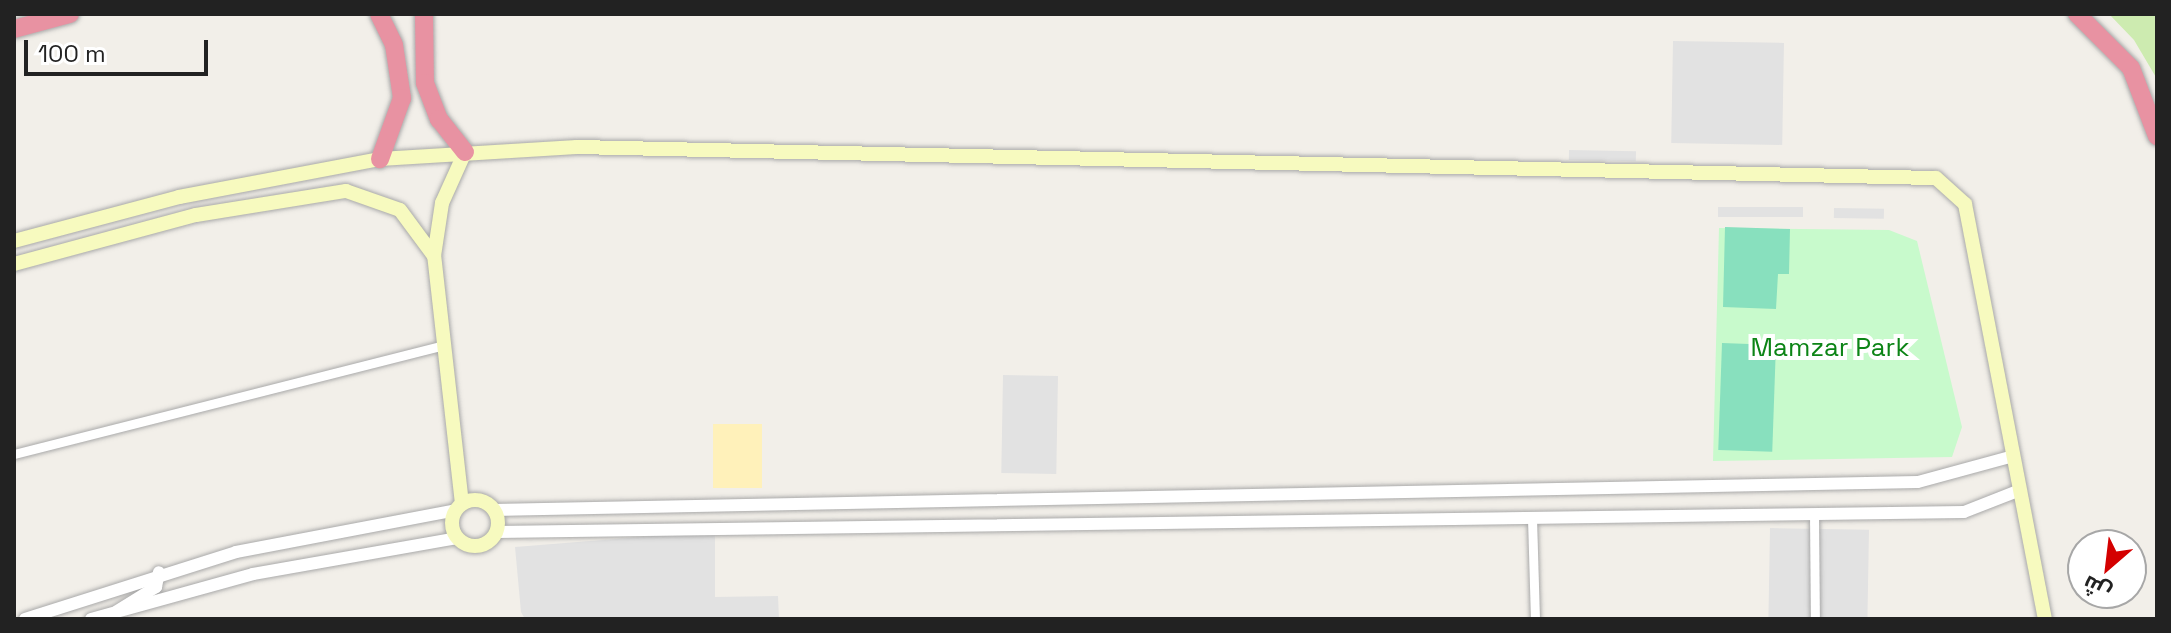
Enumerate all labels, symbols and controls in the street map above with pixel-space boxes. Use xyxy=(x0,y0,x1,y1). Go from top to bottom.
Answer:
scale bar xyxy=(28,24,212,74)
text: 100 m xyxy=(38,38,106,69)
park label: Mamzar Park xyxy=(1751,332,1909,364)
north arrow xyxy=(2067,529,2147,609)
text: ش xyxy=(2078,569,2116,607)

